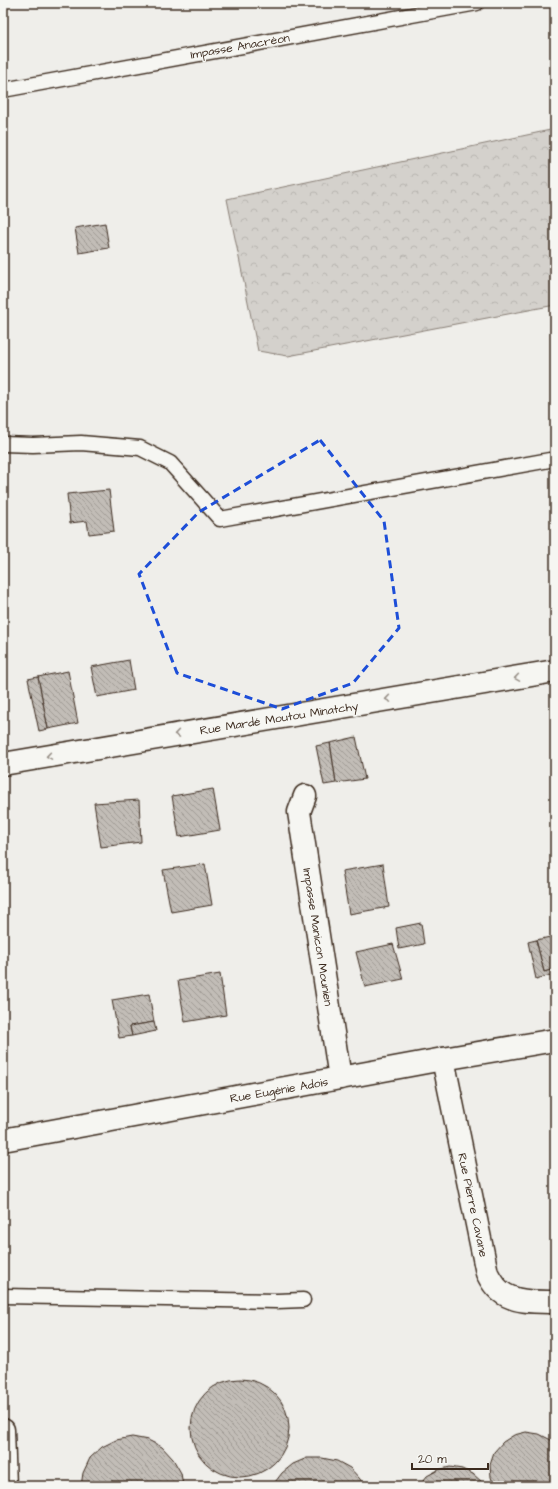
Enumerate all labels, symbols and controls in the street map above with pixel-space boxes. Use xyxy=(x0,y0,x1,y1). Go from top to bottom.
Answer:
street label: Impasse Anacréon xyxy=(189,29,291,64)
one-way arrow xyxy=(513,673,520,682)
one-way arrow xyxy=(385,694,391,703)
street label: Rue Mardé Moutou Minatchy xyxy=(199,698,360,740)
one-way arrow xyxy=(174,730,180,738)
one-way arrow xyxy=(46,751,52,760)
street label: Impasse Manicon Mounien xyxy=(298,867,337,1007)
street label: Rue Eugénie Adois xyxy=(229,1073,330,1108)
street label: Rue Pierre Cavane xyxy=(453,1152,492,1259)
scale bar xyxy=(412,1445,488,1471)
text: 20 m xyxy=(418,1451,447,1468)

